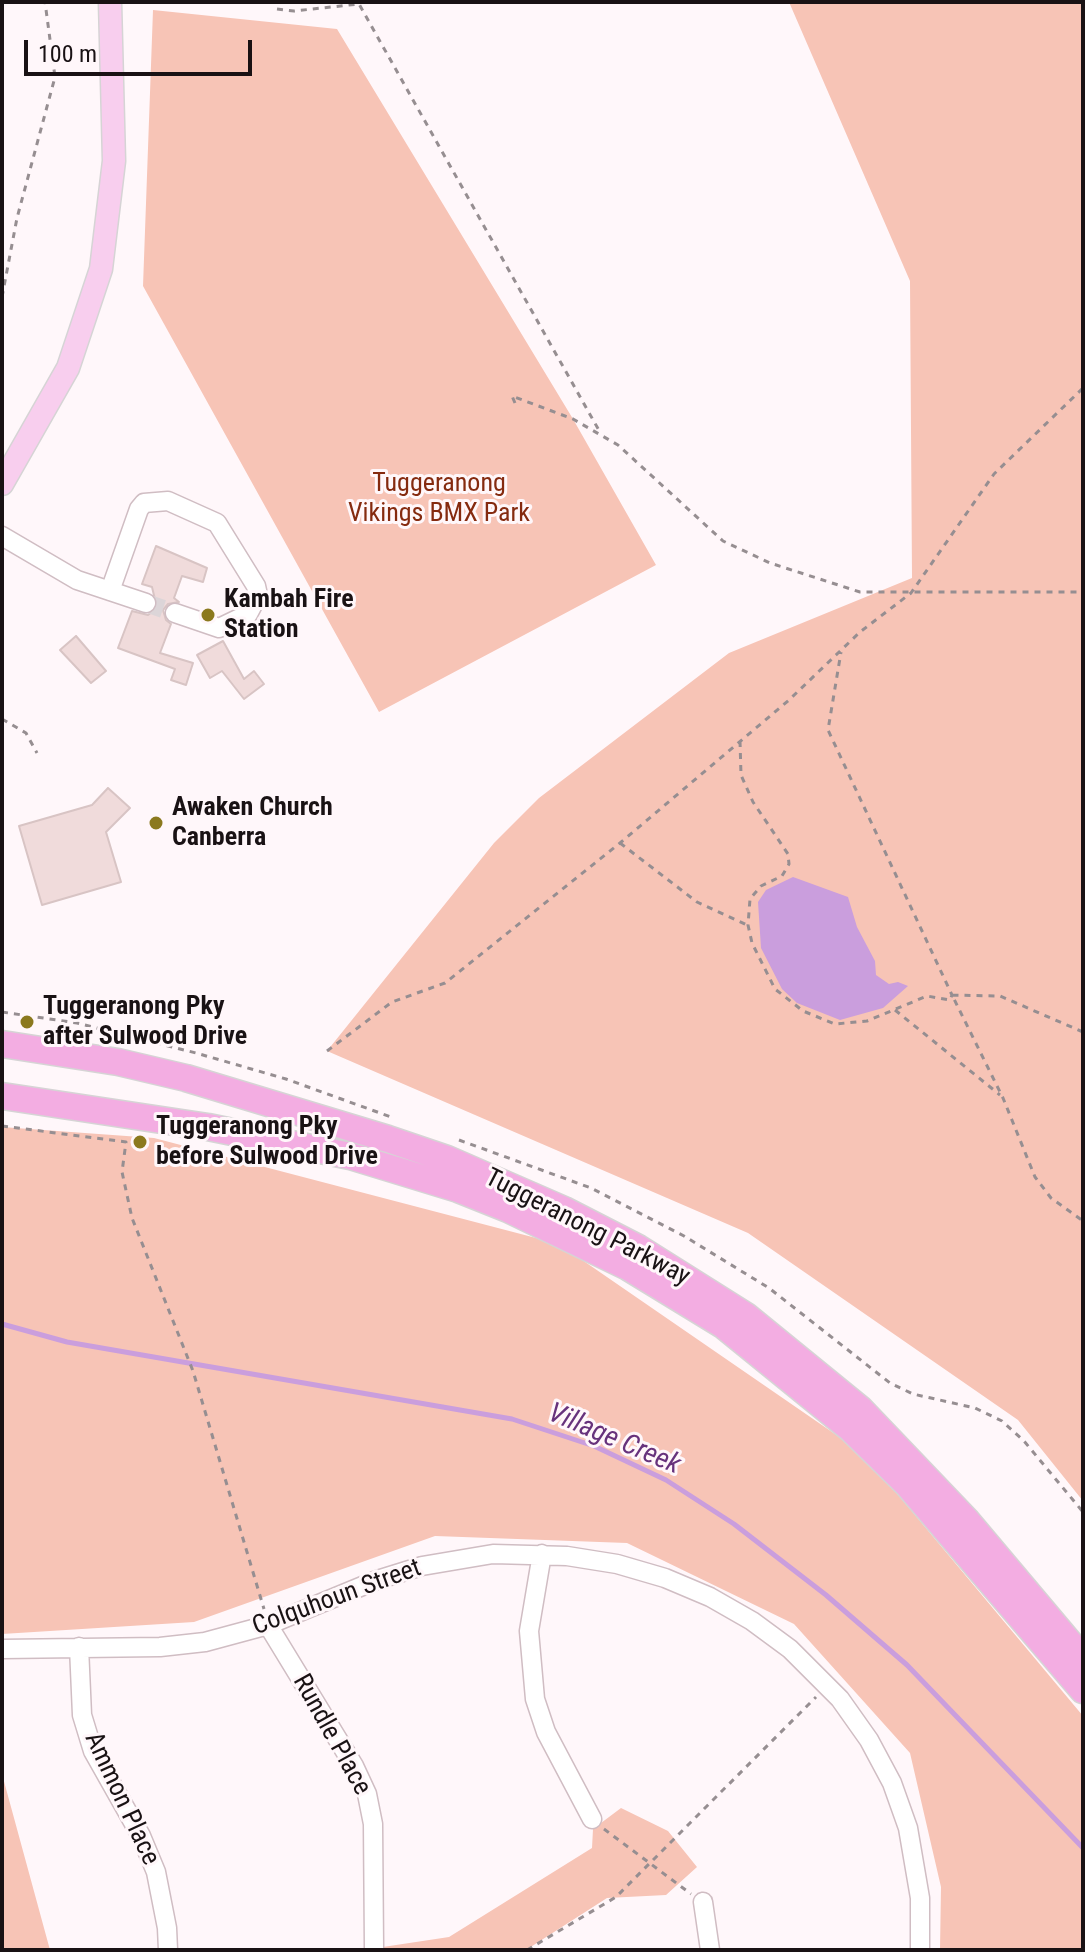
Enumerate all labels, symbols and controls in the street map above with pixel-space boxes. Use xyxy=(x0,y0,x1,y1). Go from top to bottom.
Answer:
scale bar xyxy=(28,24,256,74)
text: 100 m xyxy=(38,40,97,68)
park label: Tuggeranong Vikings BMX Park xyxy=(348,468,530,530)
place label: Kambah Fire Station xyxy=(224,584,354,646)
marker: Kambah Fire Station xyxy=(199,606,217,624)
place label: Awaken Church Canberra xyxy=(172,792,333,854)
marker: Awaken Church Canberra xyxy=(147,814,165,832)
place label: Tuggeranong Pky after Sulwood Drive xyxy=(43,991,247,1052)
marker: Tuggeranong Pky after Sulwood Drive xyxy=(18,1013,36,1031)
place label: Tuggeranong Pky before Sulwood Drive xyxy=(156,1111,378,1172)
marker: Tuggeranong Pky before Sulwood Drive xyxy=(131,1133,149,1151)
street label: Tuggeranong Parkway xyxy=(479,1163,695,1293)
water label: Village Creek xyxy=(543,1397,685,1483)
street label: Colquhoun Street xyxy=(249,1553,425,1643)
street label: Rundle Place xyxy=(285,1669,377,1801)
street label: Ammon Place xyxy=(77,1728,165,1870)

